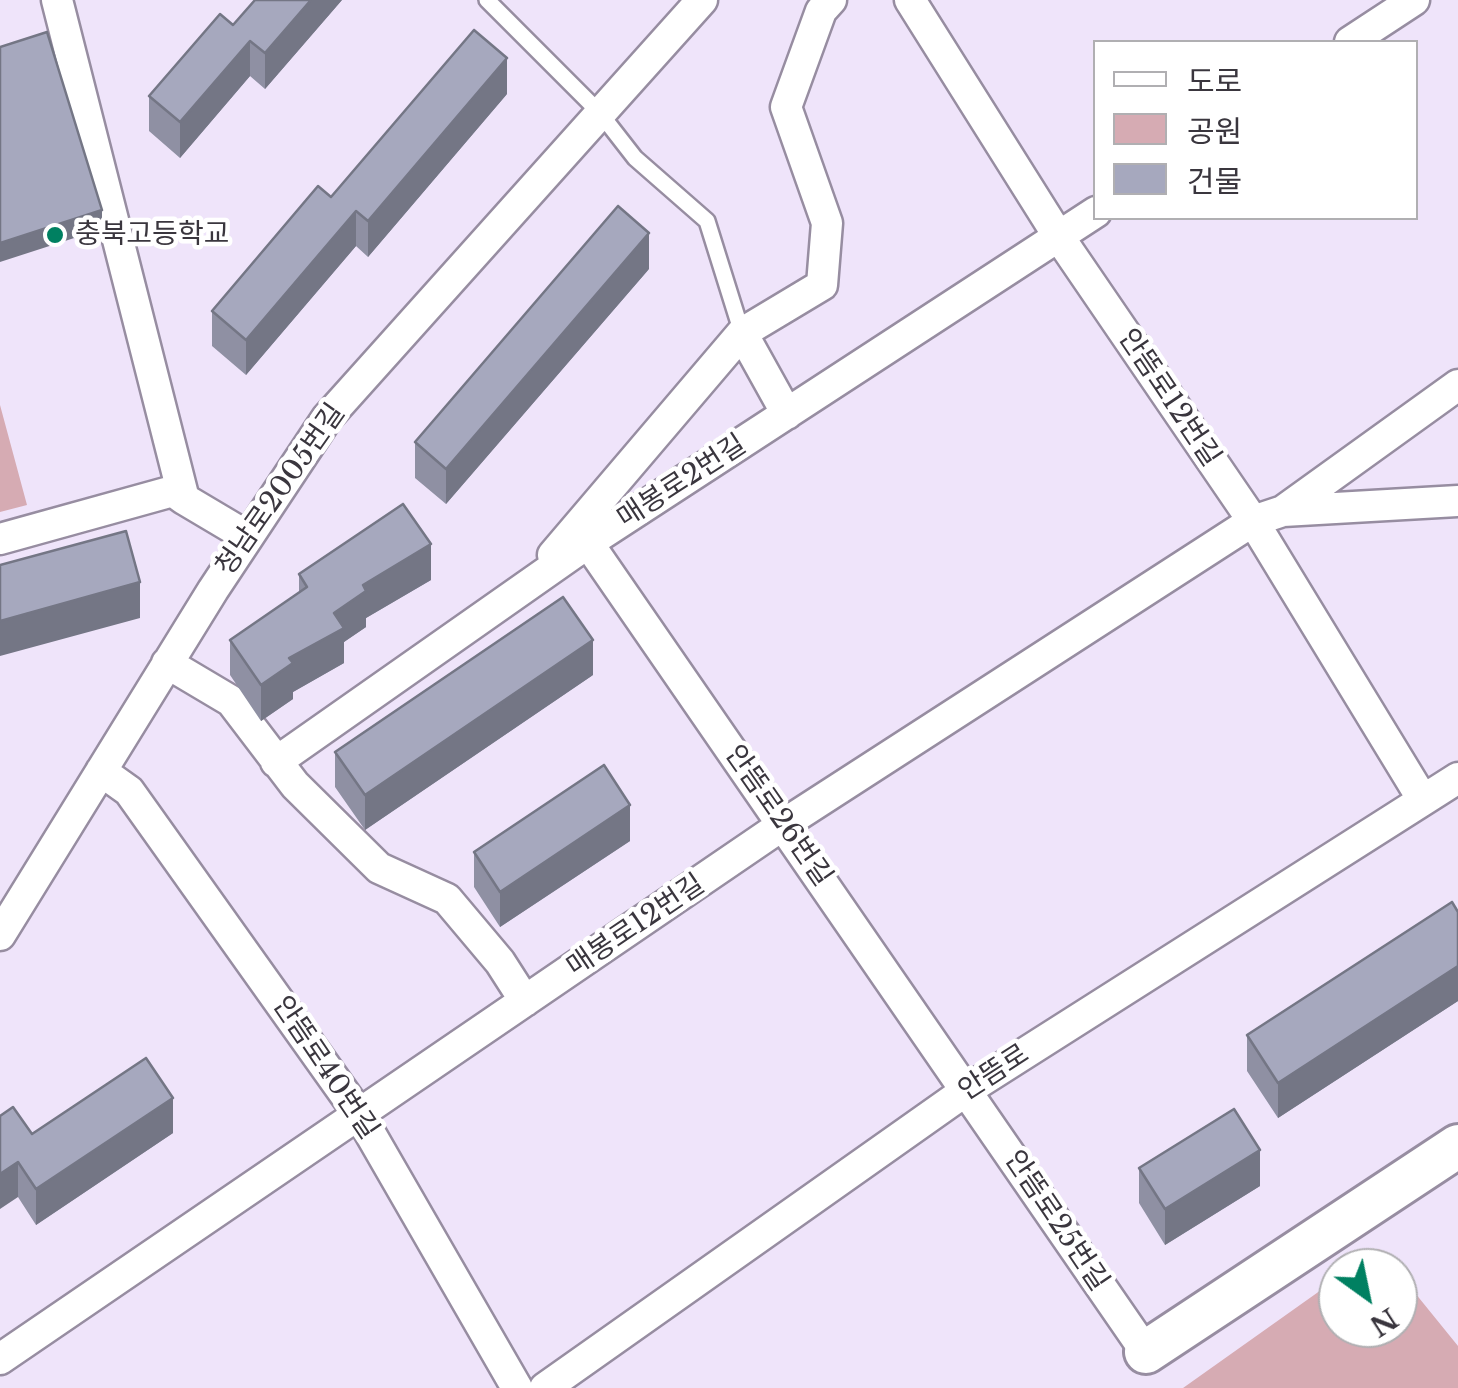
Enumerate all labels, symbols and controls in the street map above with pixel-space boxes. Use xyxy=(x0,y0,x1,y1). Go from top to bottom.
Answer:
legend xyxy=(1093,40,1418,220)
text: 도로 xyxy=(1187,63,1242,100)
text: 공원 xyxy=(1187,113,1242,150)
text: 건물 xyxy=(1187,163,1242,200)
place label: 충북고등학교 xyxy=(75,218,230,252)
marker: 충북고등학교 xyxy=(44,224,66,246)
street label: 안뜸로12번길 xyxy=(1111,323,1227,473)
street label: 청남로2005번길 xyxy=(209,398,353,582)
street label: 매봉로2번길 xyxy=(612,428,752,536)
street label: 안뜸로26번길 xyxy=(717,739,839,893)
street label: 매봉로12번길 xyxy=(561,868,711,984)
street label: 안뜸로40번길 xyxy=(265,990,385,1146)
street label: 안뜸로 xyxy=(952,1038,1036,1108)
street label: 안뜸로25번길 xyxy=(997,1144,1115,1298)
north arrow xyxy=(1318,1248,1418,1348)
text: N xyxy=(1363,1300,1404,1344)

